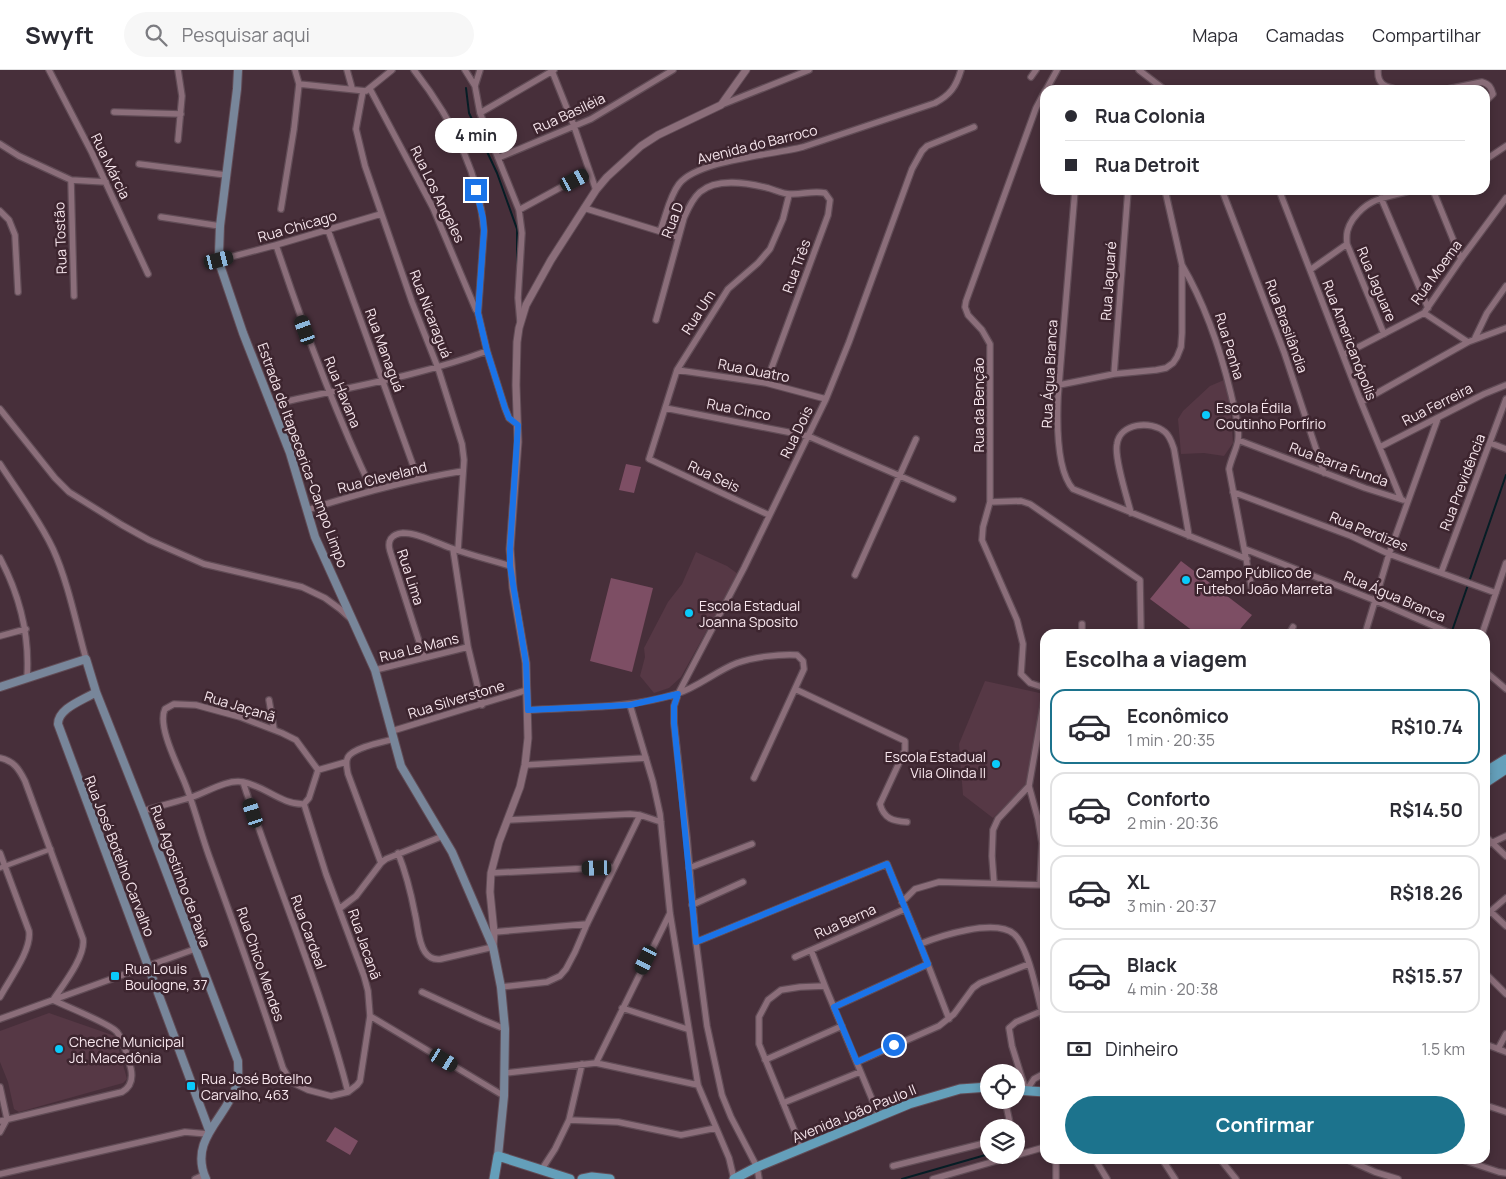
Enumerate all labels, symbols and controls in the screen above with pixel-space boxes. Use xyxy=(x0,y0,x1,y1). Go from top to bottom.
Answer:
search box xyxy=(124,12,474,57)
text: Swyft xyxy=(25,18,94,51)
icon: search xyxy=(142,21,170,49)
text: Pesquisar aqui xyxy=(182,22,310,48)
text: Mapa xyxy=(1192,23,1238,47)
text: Camadas xyxy=(1266,23,1344,47)
text: Compartilhar xyxy=(1372,23,1481,47)
street label: Rua Basiléia xyxy=(530,88,608,138)
text: Rua Colonia xyxy=(1095,103,1205,129)
callout: 4 min xyxy=(435,118,517,152)
street label: Avenida do Barroco xyxy=(695,120,819,168)
text: 4 min xyxy=(455,124,497,146)
street label: Rua Márcia xyxy=(87,130,135,202)
street label: Rua Los Angeles xyxy=(406,142,470,246)
text: Rua Detroit xyxy=(1095,152,1200,178)
car xyxy=(558,166,591,194)
route end xyxy=(465,179,487,201)
street label: Rua D xyxy=(656,199,688,241)
street label: Rua Tostão xyxy=(49,202,71,274)
street label: Rua Chicago xyxy=(255,206,339,246)
street label: Rua Três xyxy=(778,236,814,296)
street label: Rua Moema xyxy=(1406,236,1466,308)
street label: Rua Jaguaré xyxy=(1096,241,1120,321)
street label: Rua Jaguare xyxy=(1353,244,1401,324)
car xyxy=(202,249,235,271)
street label: Rua Nicaraguá xyxy=(405,267,457,361)
street label: Rua Brasilândia xyxy=(1261,277,1313,375)
street label: Rua Americanópolis xyxy=(1318,277,1382,403)
street label: Rua Um xyxy=(677,286,719,338)
street label: Rua Managuá xyxy=(361,306,409,394)
street label: Rua Penha xyxy=(1211,310,1249,382)
car xyxy=(293,313,316,347)
street label: Rua Água Branca xyxy=(1037,319,1061,429)
street label: Estrada de Itapecerica-Campo Limpo xyxy=(253,340,353,570)
street label: Rua Havana xyxy=(320,353,366,431)
street label: Rua Quatro xyxy=(716,354,792,386)
street label: Rua da Benção xyxy=(969,357,988,453)
street label: Rua Ferreira xyxy=(1399,378,1475,430)
street label: Rua Cinco xyxy=(705,393,773,425)
place label: Escola Édila Coutinho Porfírio xyxy=(1216,398,1326,433)
street label: Rua Dois xyxy=(775,403,817,461)
marker: Escola Édila Coutinho Porfírio xyxy=(1200,409,1212,421)
street label: Rua Previdência xyxy=(1435,431,1489,533)
street label: Rua Barra Funda xyxy=(1287,437,1391,491)
street label: Rua Seis xyxy=(685,456,743,496)
street label: Rua Cleveland xyxy=(335,457,429,497)
street label: Rua Perdizes xyxy=(1327,507,1411,555)
street label: Rua Lima xyxy=(393,547,429,607)
place label: Campo Público de Futebol João Marreta xyxy=(1196,563,1332,598)
street label: Rua Água Branca xyxy=(1341,566,1449,626)
marker: Campo Público de Futebol João Marreta xyxy=(1180,574,1192,586)
place label: Escola Estadual Joanna Sposito xyxy=(699,596,800,631)
marker: Escola Estadual Joanna Sposito xyxy=(683,607,695,619)
street label: Rua Le Mans xyxy=(377,628,461,666)
text: Escolha a viagem xyxy=(1065,644,1247,674)
street label: Rua Silverstone xyxy=(405,675,507,723)
street label: Rua Jaçanã xyxy=(202,686,278,726)
text: Econômico xyxy=(1127,703,1229,729)
icon: car xyxy=(1067,704,1112,749)
text: R$10.74 xyxy=(1391,714,1463,740)
text: 1 min · 20:35 xyxy=(1127,729,1215,751)
place label: Escola Estadual Vila Olinda II xyxy=(885,747,986,782)
marker: Escola Estadual Vila Olinda II xyxy=(990,758,1002,770)
street label: Rua José Botelho Carvalho xyxy=(80,773,160,939)
text: Conforto xyxy=(1127,786,1210,812)
icon: car xyxy=(1067,787,1112,832)
car xyxy=(241,796,264,830)
text: R$14.50 xyxy=(1390,797,1463,823)
street label: Rua Agostinho de Paiva xyxy=(146,802,216,950)
text: 2 min · 20:36 xyxy=(1127,812,1219,834)
car xyxy=(581,860,612,876)
text: XL xyxy=(1127,869,1150,895)
icon: car xyxy=(1067,870,1112,915)
text: R$18.26 xyxy=(1390,880,1463,906)
street label: Rua Cardeal xyxy=(287,892,331,972)
text: 3 min · 20:37 xyxy=(1127,895,1216,917)
street label: Rua Berna xyxy=(811,899,879,943)
street label: Rua Chico Mendes xyxy=(233,904,289,1024)
street label: Rua Jacanã xyxy=(344,906,386,982)
car xyxy=(632,943,659,977)
text: Black xyxy=(1127,952,1176,978)
icon: car xyxy=(1067,953,1112,998)
place label: Rua Louis Boulogne, 37 xyxy=(125,959,207,994)
text: R$15.57 xyxy=(1392,963,1463,989)
marker: Rua Louis Boulogne, 37 xyxy=(109,970,121,982)
text: 4 min · 20:38 xyxy=(1127,978,1218,1000)
place label: Cheche Municipal Jd. Macedônia xyxy=(69,1032,184,1067)
route start xyxy=(883,1034,905,1056)
icon: cash xyxy=(1065,1035,1093,1063)
text: Dinheiro xyxy=(1105,1036,1178,1062)
text: 1.5 km xyxy=(1421,1038,1465,1060)
marker: Cheche Municipal Jd. Macedônia xyxy=(53,1043,65,1055)
car xyxy=(427,1046,460,1074)
map controls xyxy=(980,1064,1025,1164)
button: locate xyxy=(980,1064,1025,1109)
place label: Rua José Botelho Carvalho, 463 xyxy=(201,1069,312,1104)
street label: Avenida João Paulo II xyxy=(789,1079,919,1147)
marker: Rua José Botelho Carvalho, 463 xyxy=(185,1080,197,1092)
button: Confirmar xyxy=(1065,1096,1465,1154)
button: layers xyxy=(980,1119,1025,1164)

